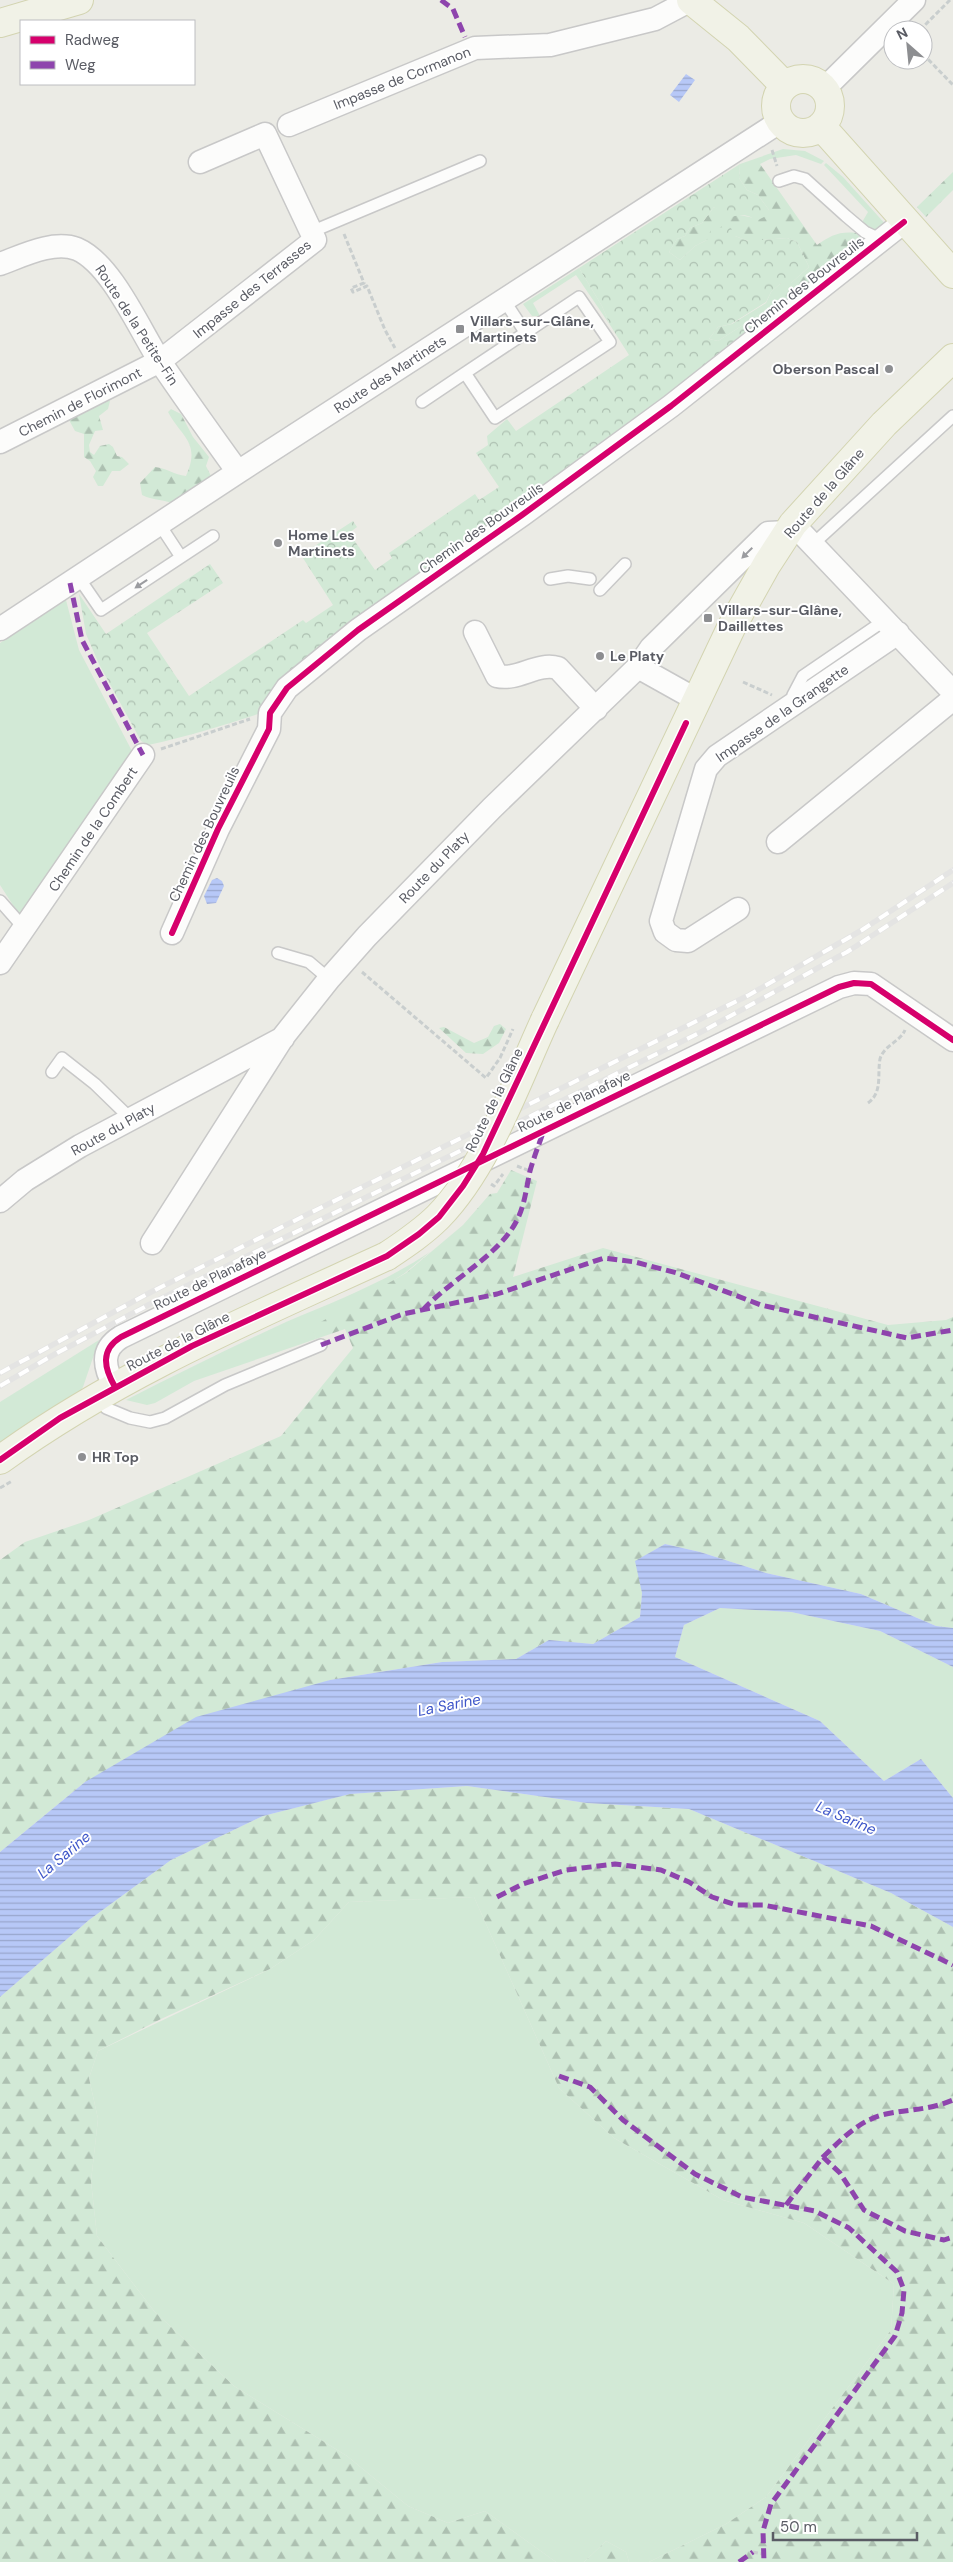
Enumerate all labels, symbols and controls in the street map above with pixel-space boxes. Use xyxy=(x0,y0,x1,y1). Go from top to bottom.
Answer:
legend xyxy=(20,20,195,85)
north arrow xyxy=(883,20,933,70)
text: N xyxy=(893,23,911,44)
text: Radweg xyxy=(65,30,119,50)
street label: Impasse de Cormanon xyxy=(331,42,473,114)
text: Weg xyxy=(65,55,96,75)
street label: Chemin des Bouvreuils xyxy=(740,232,868,338)
street label: Impasse des Terrasses xyxy=(189,236,315,342)
street label: Route de la Petite-Fin xyxy=(91,261,183,389)
place label: Villars-sur-Glâne, Martinets xyxy=(470,312,594,346)
marker: Villars-sur-Glâne, Martinets xyxy=(454,323,466,335)
street label: Route des Martinets xyxy=(330,331,450,417)
place label: Oberson Pascal xyxy=(773,360,879,378)
street label: Chemin de Florimont xyxy=(15,363,145,441)
marker: Oberson Pascal xyxy=(883,363,895,375)
street label: Route de la Glâne xyxy=(780,444,868,542)
street label: Chemin des Bouvreuils xyxy=(415,478,547,578)
place label: Home Les Martinets xyxy=(288,526,355,560)
marker: Home Les Martinets xyxy=(272,537,284,549)
one-way arrow xyxy=(741,547,753,559)
one-way arrow xyxy=(134,579,147,589)
place label: Villars-sur-Glâne, Daillettes xyxy=(718,601,842,635)
marker: Villars-sur-Glâne, Daillettes xyxy=(702,612,714,624)
place label: Le Platy xyxy=(610,647,665,665)
marker: Le Platy xyxy=(594,650,606,662)
street label: Impasse de la Grangette xyxy=(712,660,852,766)
street label: Chemin de la Combert xyxy=(45,763,141,895)
street label: Chemin des Bouvreuils xyxy=(165,763,243,905)
street label: Route du Platy xyxy=(395,827,473,907)
street label: Route de la Glâne xyxy=(461,1045,527,1155)
street label: Route de Planafaye xyxy=(515,1066,633,1136)
street label: Route du Platy xyxy=(68,1098,158,1160)
street label: Route de Planafaye xyxy=(151,1244,269,1314)
street label: Route de la Glâne xyxy=(123,1307,233,1375)
place label: HR Top xyxy=(92,1448,139,1466)
marker: HR Top xyxy=(76,1451,88,1463)
water label: La Sarine xyxy=(416,1689,483,1721)
water label: La Sarine xyxy=(813,1796,880,1840)
water label: La Sarine xyxy=(33,1827,95,1883)
scale bar xyxy=(773,2510,917,2542)
text: 50 m xyxy=(780,2517,817,2537)

